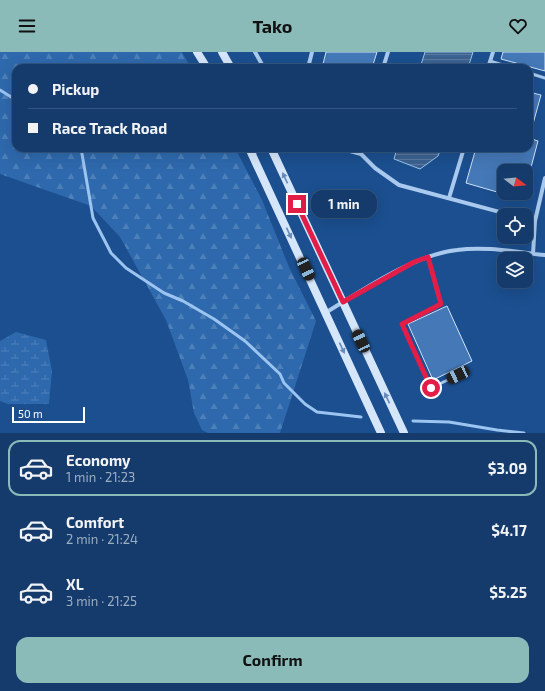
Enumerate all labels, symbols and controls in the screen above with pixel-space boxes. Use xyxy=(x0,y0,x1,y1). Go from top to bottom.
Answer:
icon: menu xyxy=(16,15,38,37)
text: Tako xyxy=(253,15,292,37)
icon: heart xyxy=(507,15,529,37)
text: Pickup xyxy=(52,80,99,98)
text: Race Track Road xyxy=(52,119,167,137)
north arrow xyxy=(497,164,533,200)
map controls xyxy=(497,164,533,288)
one-way arrow xyxy=(282,172,288,184)
callout: 1 min xyxy=(311,190,377,218)
route end xyxy=(288,195,306,213)
text: 1 min xyxy=(328,196,360,212)
button: locate xyxy=(497,208,533,244)
one-way arrow xyxy=(286,227,292,239)
button: layers xyxy=(497,252,533,288)
car xyxy=(295,256,317,282)
car xyxy=(350,328,372,354)
one-way arrow xyxy=(339,342,345,354)
car xyxy=(445,364,471,386)
route start xyxy=(422,379,440,397)
one-way arrow xyxy=(384,392,390,403)
scale bar xyxy=(12,405,85,424)
text: 50 m xyxy=(18,407,43,420)
icon: car xyxy=(18,450,54,486)
text: Economy xyxy=(66,451,131,469)
text: $3.09 xyxy=(488,459,527,477)
text: 1 min · 21:23 xyxy=(66,469,135,485)
icon: car xyxy=(18,512,54,548)
text: Comfort xyxy=(66,513,124,531)
text: $4.17 xyxy=(491,521,527,539)
text: 2 min · 21:24 xyxy=(66,531,138,547)
icon: car xyxy=(18,574,54,610)
text: XL xyxy=(66,575,84,593)
text: $5.25 xyxy=(489,583,527,601)
text: 3 min · 21:25 xyxy=(66,593,137,609)
button: Confirm xyxy=(16,637,529,683)

